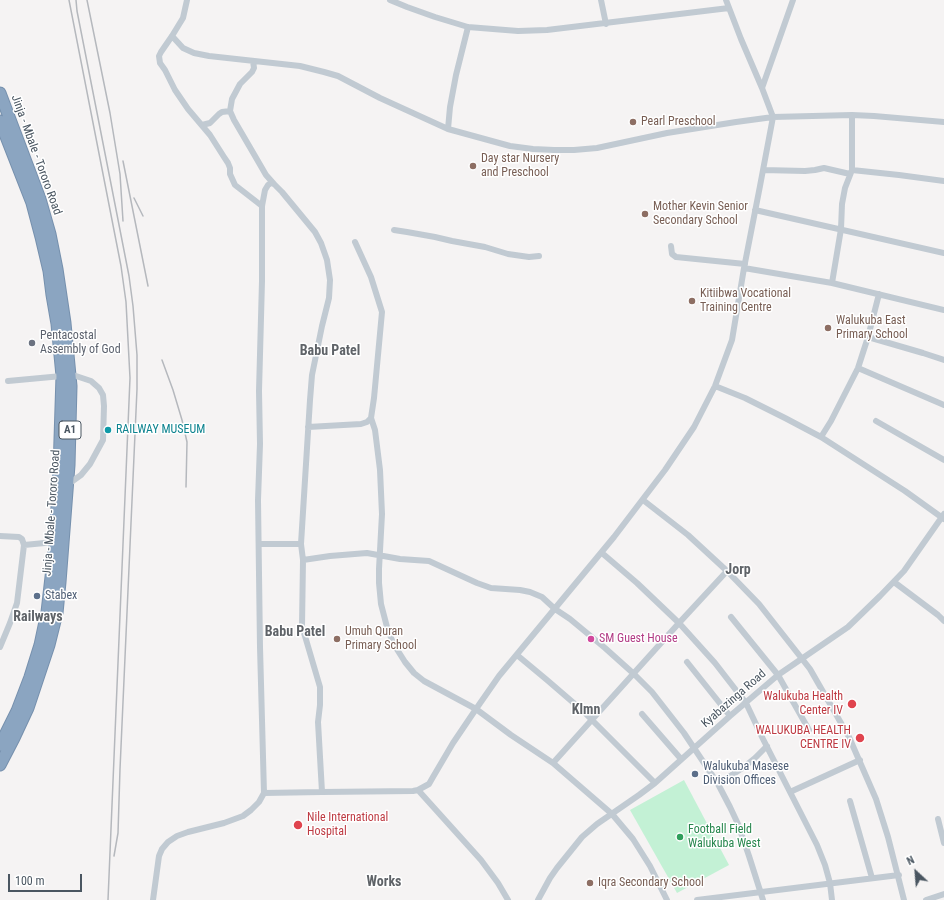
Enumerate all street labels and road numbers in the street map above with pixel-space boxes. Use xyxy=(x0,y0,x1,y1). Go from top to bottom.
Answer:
street label: Jinja - Mbale - Tororo Road xyxy=(8,93,64,217)
road number: A1 xyxy=(59,421,81,439)
street label: Jinja - Mbale - Tororo Road xyxy=(40,449,64,577)
street label: Kyabazinga Road xyxy=(699,667,769,731)

